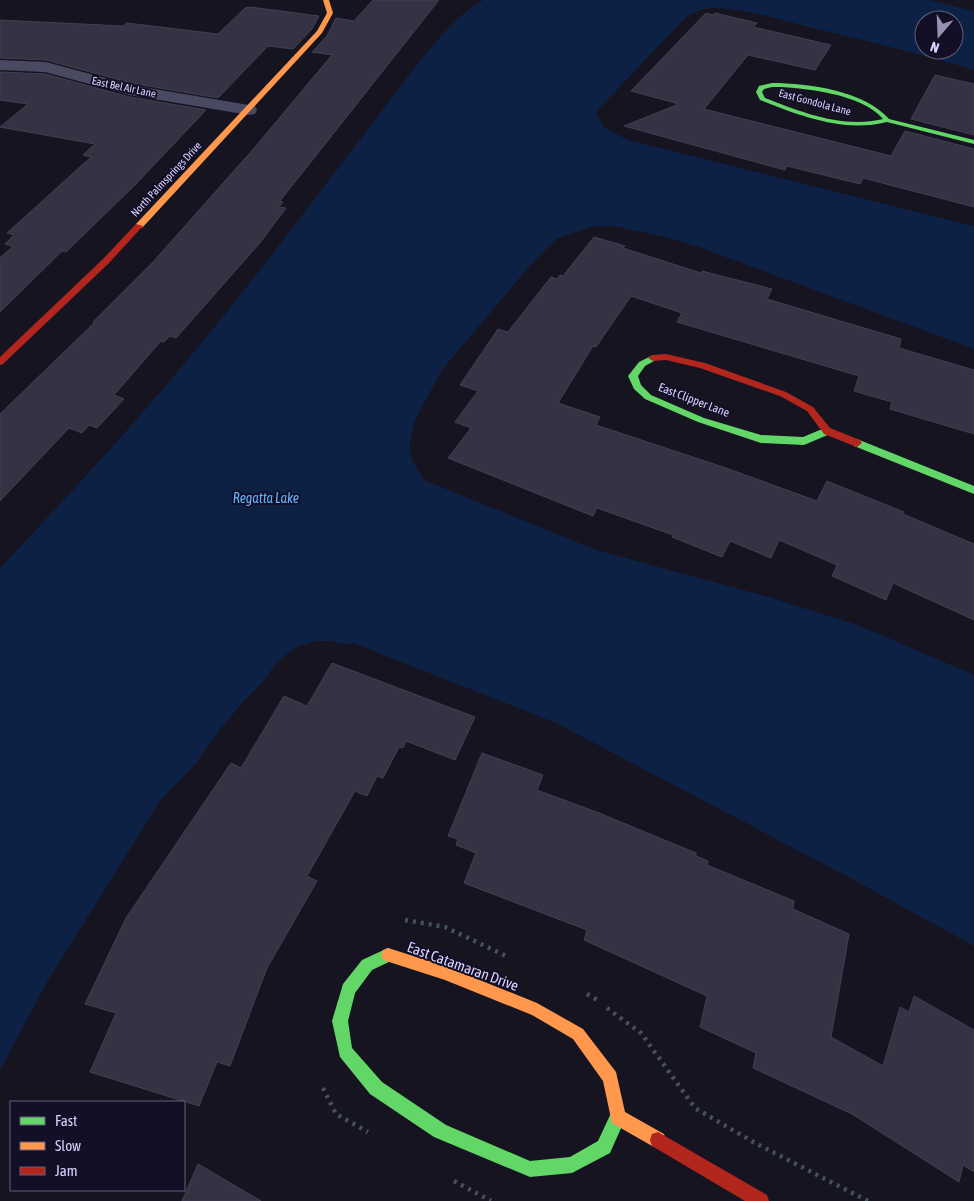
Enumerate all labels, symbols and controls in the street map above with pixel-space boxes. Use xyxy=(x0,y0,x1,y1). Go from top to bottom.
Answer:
north arrow xyxy=(914,10,964,60)
text: N xyxy=(928,38,941,56)
street label: East Bel Air Lane xyxy=(91,74,157,100)
street label: East Gondola Lane xyxy=(778,87,852,117)
street label: North Palmsprings Drive xyxy=(128,139,204,219)
street label: East Clipper Lane xyxy=(657,380,731,420)
water label: Regatta Lake xyxy=(233,490,299,506)
street label: East Catamaran Drive xyxy=(405,938,521,994)
legend xyxy=(10,1101,185,1191)
text: Fast xyxy=(55,1112,77,1129)
text: Slow xyxy=(55,1137,81,1154)
text: Jam xyxy=(55,1162,78,1179)

